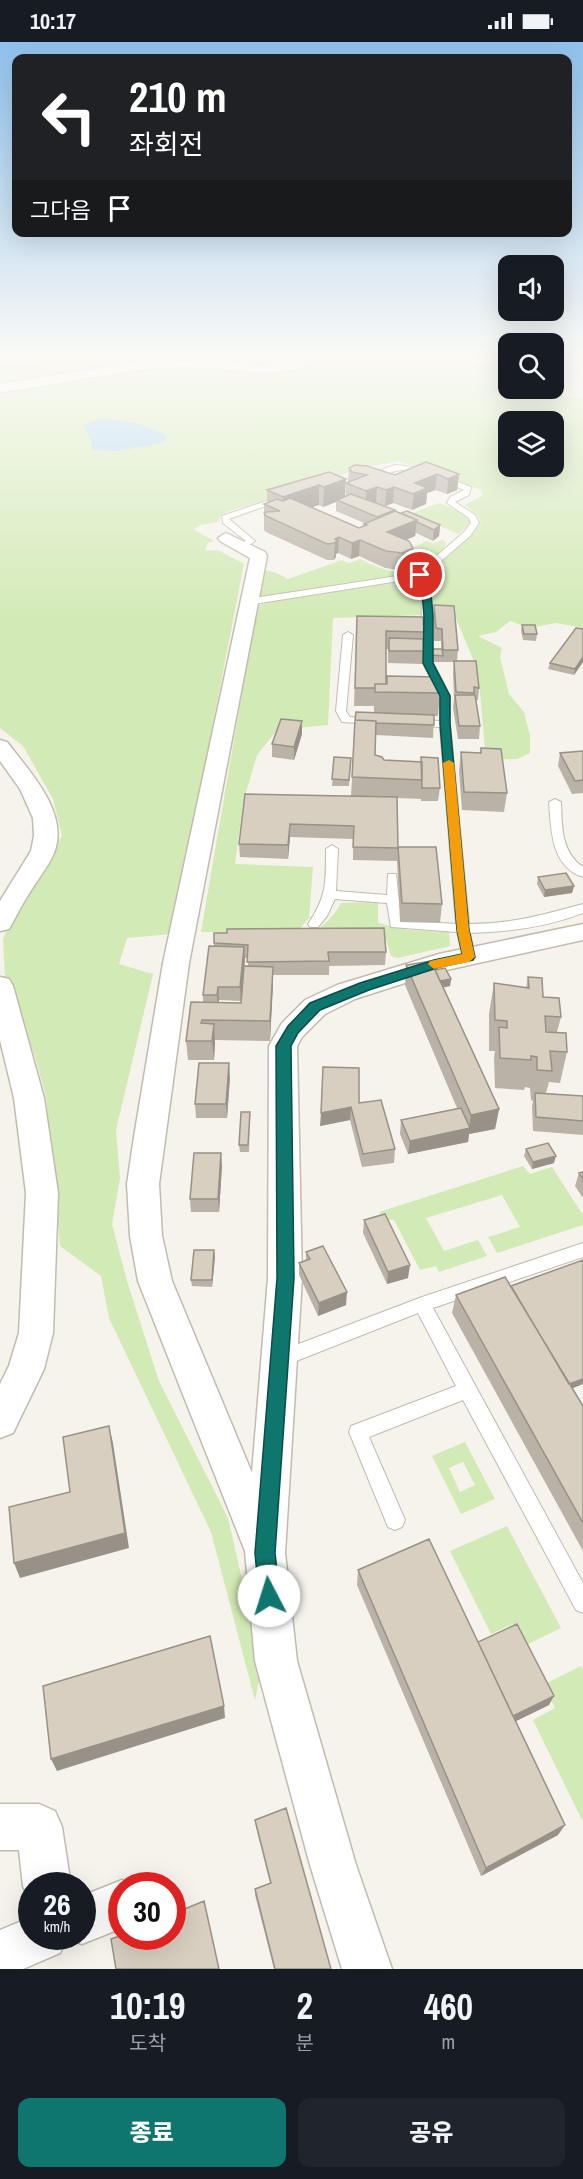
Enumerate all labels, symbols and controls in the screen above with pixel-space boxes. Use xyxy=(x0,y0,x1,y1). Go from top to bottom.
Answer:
text: 10:17 xyxy=(30,6,76,36)
text: 210 m xyxy=(129,69,227,125)
icon: left xyxy=(30,78,108,156)
text: 좌회전 xyxy=(129,126,204,162)
icon: arrive xyxy=(103,192,136,225)
text: 그다음 xyxy=(30,195,91,225)
map controls xyxy=(498,255,564,477)
button: sound xyxy=(498,255,564,321)
button: search xyxy=(498,333,564,399)
button: layers xyxy=(498,411,564,477)
pin xyxy=(394,549,445,600)
icon: arrive xyxy=(403,558,436,591)
position arrow xyxy=(237,1564,301,1628)
speed limit sign: 30 xyxy=(108,1872,186,1950)
text: 26 xyxy=(43,1884,71,1924)
text: km/h xyxy=(44,1916,70,1937)
text: 10:19 xyxy=(110,1982,185,2030)
text: 2 xyxy=(296,1982,313,2030)
text: 460 xyxy=(424,1983,473,2031)
text: m xyxy=(442,2028,455,2055)
text: 도착 xyxy=(129,2029,166,2056)
text: 분 xyxy=(295,2029,314,2056)
button: 종료 xyxy=(18,2098,286,2167)
button: 공유 xyxy=(298,2098,565,2167)

